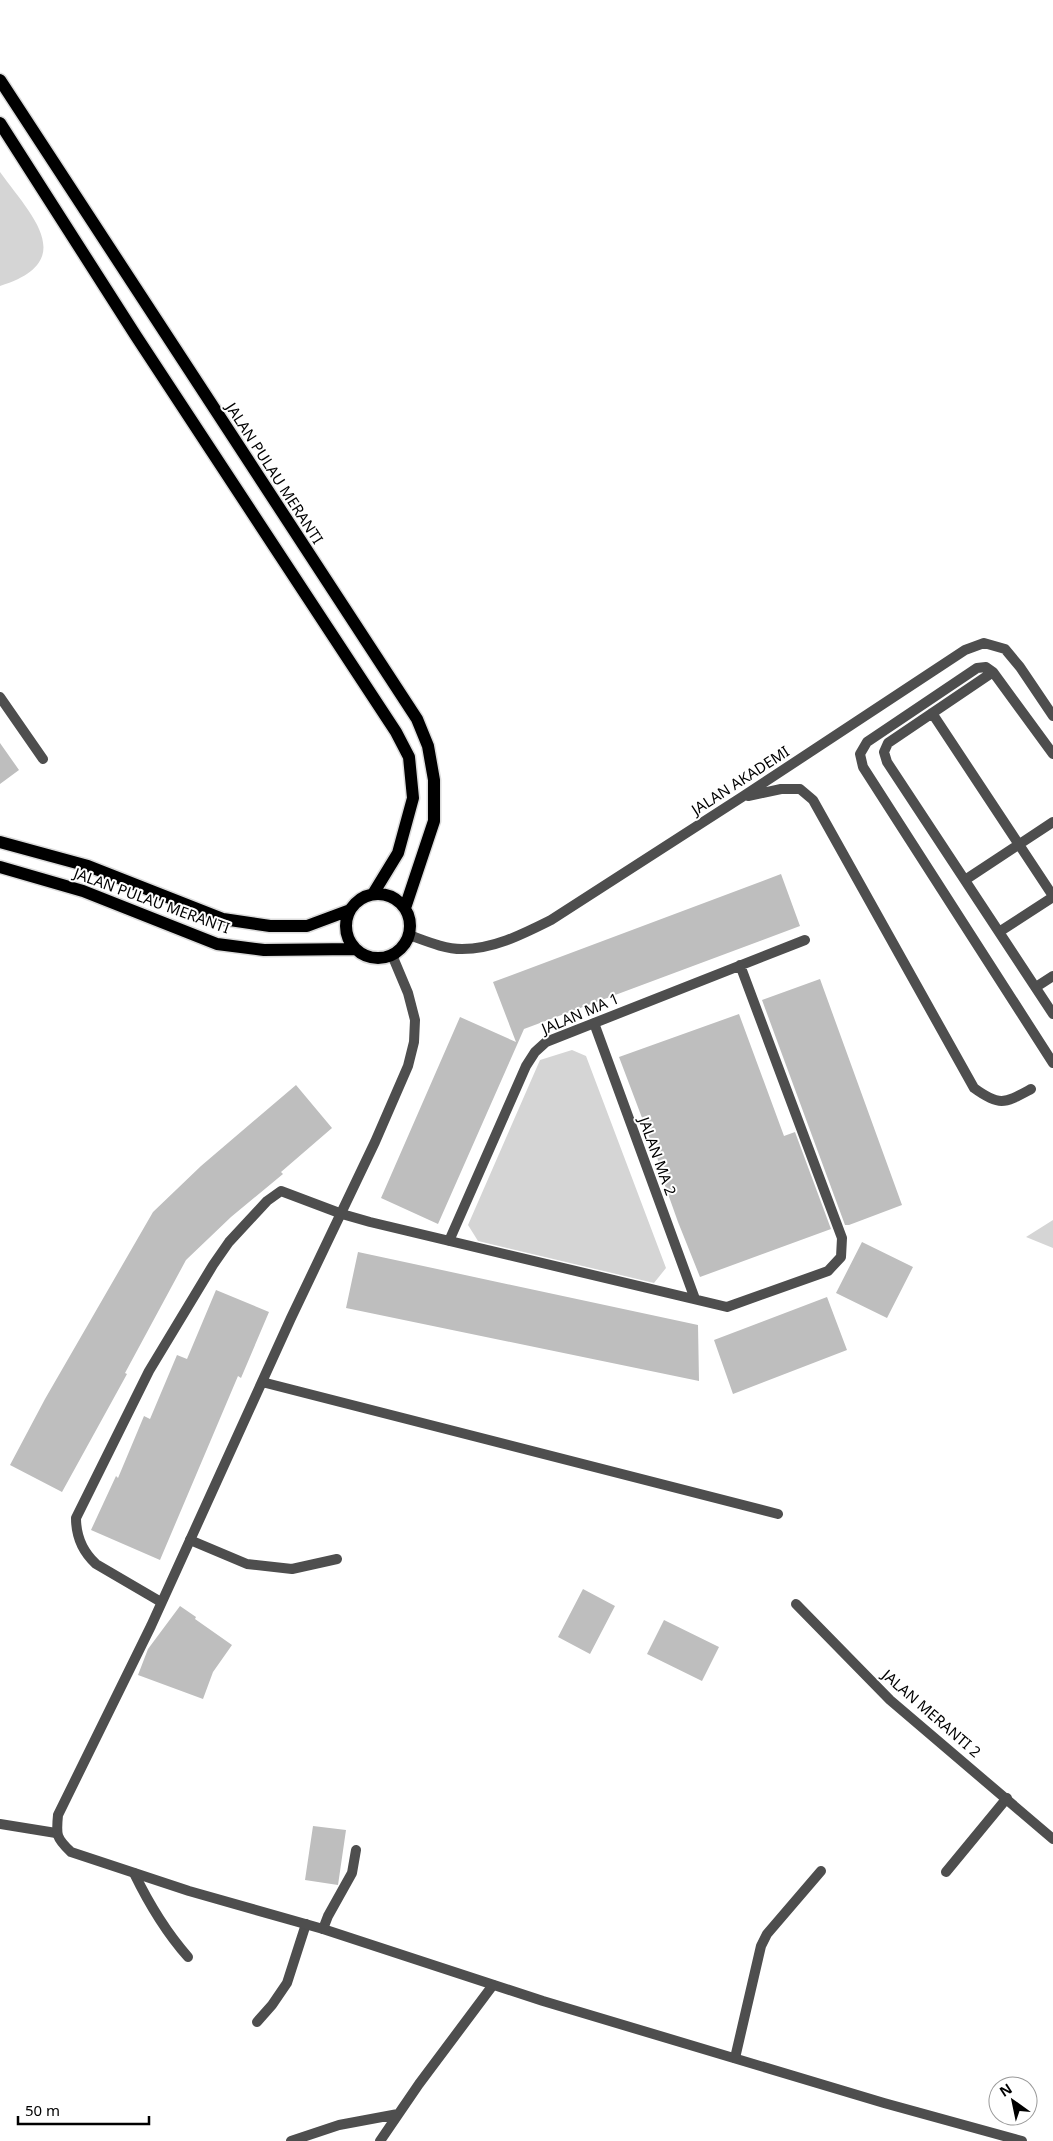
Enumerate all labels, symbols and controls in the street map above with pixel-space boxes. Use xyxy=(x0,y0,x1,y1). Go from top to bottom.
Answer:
street label: JALAN PULAU MERANTI xyxy=(221,397,328,547)
street label: JALAN AKADEMI xyxy=(686,741,793,820)
street label: JALAN PULAU MERANTI xyxy=(69,862,233,938)
street label: JALAN MA 1 xyxy=(536,988,622,1039)
street label: JALAN MA 2 xyxy=(634,1112,681,1198)
street label: JALAN MERANTI 2 xyxy=(877,1663,986,1761)
north arrow xyxy=(988,2076,1038,2126)
text: N xyxy=(996,2079,1016,2101)
scale bar xyxy=(18,2094,149,2126)
text: 50 m xyxy=(25,2100,60,2120)

